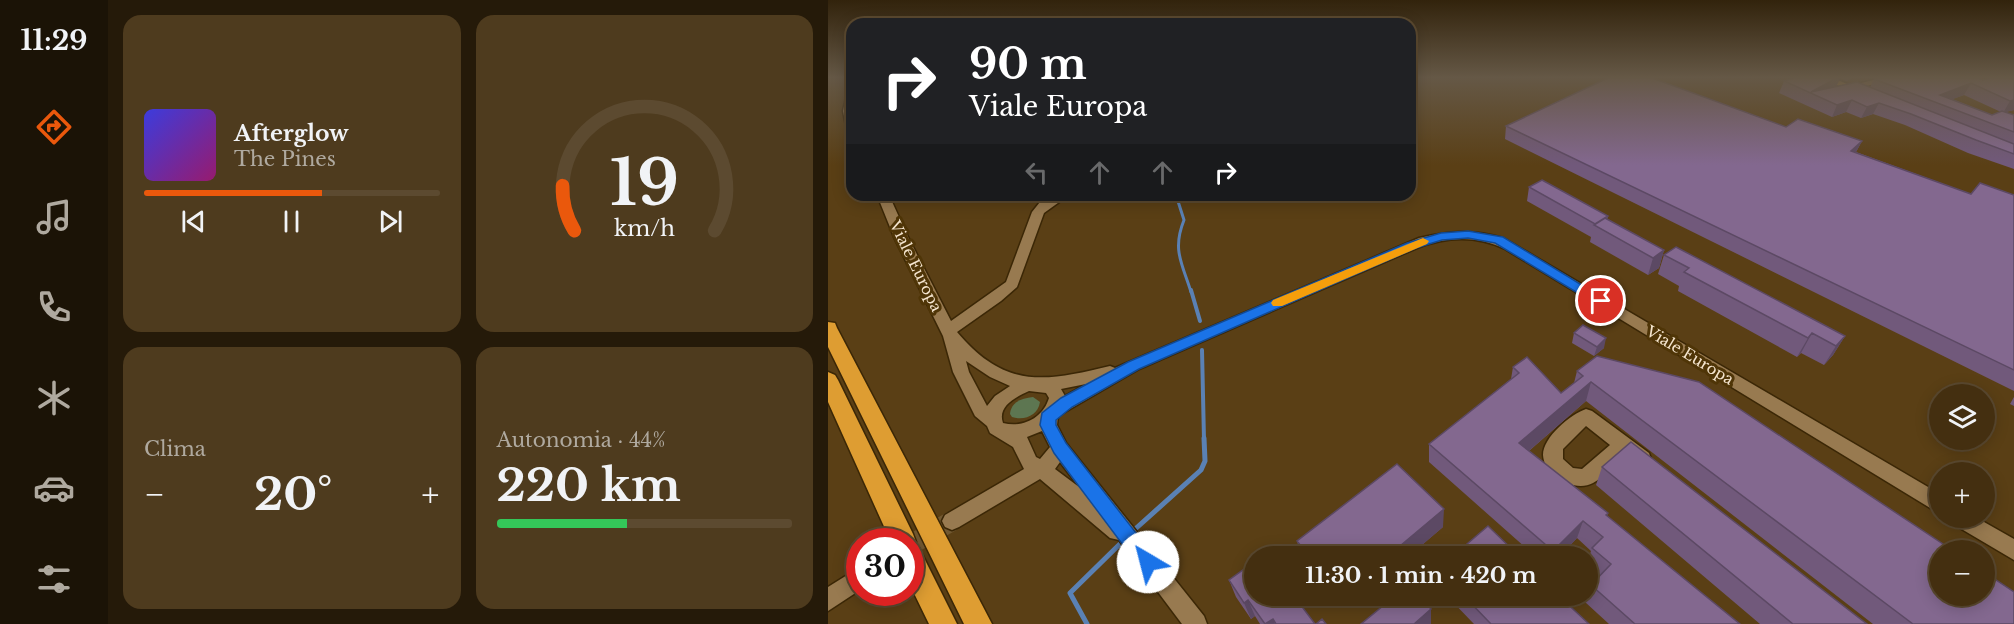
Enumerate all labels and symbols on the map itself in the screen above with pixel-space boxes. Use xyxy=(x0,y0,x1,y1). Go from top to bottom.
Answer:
street label: Viale Europa xyxy=(885,216,947,315)
pin xyxy=(1575,275,1626,326)
street label: Viale Europa xyxy=(1642,321,1738,389)
speed limit sign: 30 xyxy=(846,528,924,606)
position arrow xyxy=(1116,530,1180,594)

